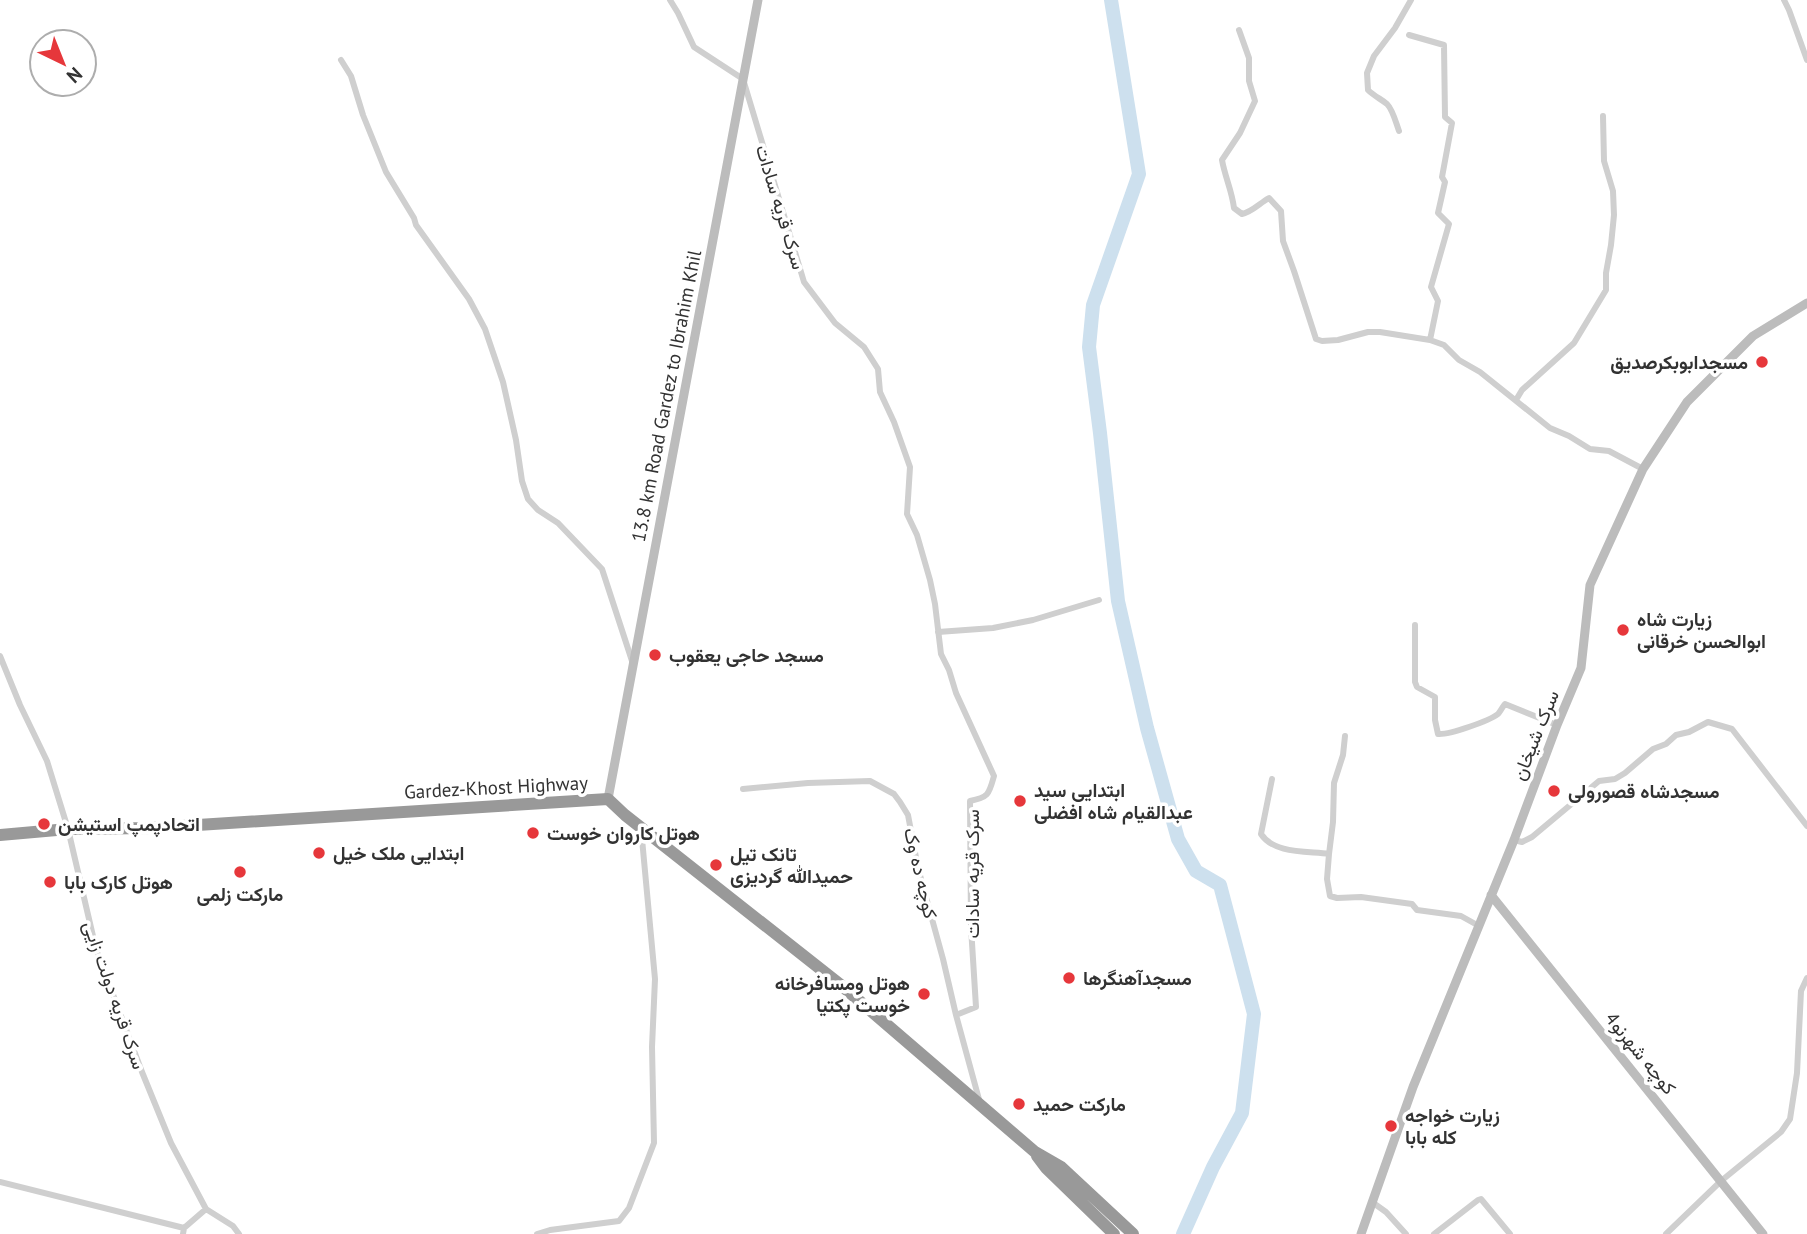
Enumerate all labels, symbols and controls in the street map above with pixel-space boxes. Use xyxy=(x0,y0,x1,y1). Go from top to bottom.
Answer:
north arrow xyxy=(28,28,98,98)
text: N xyxy=(62,62,87,88)
street label: سرک قریه سادات xyxy=(751,142,811,272)
street label: 13.8 km Road Gardez to Ibrahim Khil xyxy=(626,247,706,544)
place label: مسجدابوبکرصدیق xyxy=(1610,350,1748,375)
marker: مسجدابوبکرصدیق xyxy=(1754,354,1770,370)
place label: زیارت شاه ابوالحسن خرقانی xyxy=(1637,607,1766,654)
marker: زیارت شاه ابوالحسن خرقانی xyxy=(1615,622,1631,638)
place label: مسجد حاجی یعقوب xyxy=(669,643,824,668)
marker: مسجد حاجی یعقوب xyxy=(647,647,663,663)
street label: سرک شیخان xyxy=(1506,686,1564,784)
street label: Gardez-Khost Highway xyxy=(403,770,589,804)
place label: ابتدایی سید عبدالقیام شاه افضلی xyxy=(1034,778,1193,825)
place label: مسجدشاه قصورولی xyxy=(1568,779,1720,804)
marker: مسجدشاه قصورولی xyxy=(1546,783,1562,799)
marker: ابتدایی سید عبدالقیام شاه افضلی xyxy=(1012,793,1028,809)
street label: سرک قریه سادات xyxy=(960,809,984,939)
place label: اتحادپمپ استیشن xyxy=(58,812,200,838)
marker: اتحادپمپ استیشن xyxy=(36,816,52,832)
place label: هوتل کاروان خوست xyxy=(547,821,700,846)
marker: هوتل کاروان خوست xyxy=(525,825,541,841)
street label: کوچه ده وک xyxy=(897,825,943,921)
place label: ابتدایی ملک خیل xyxy=(333,841,464,865)
place label: تانک تیل حمیدالله گردیزی xyxy=(730,842,853,889)
marker: ابتدایی ملک خیل xyxy=(311,845,327,861)
marker: تانک تیل حمیدالله گردیزی xyxy=(708,857,724,873)
marker: مارکت زلمی xyxy=(232,864,248,880)
place label: هوتل کارک بابا xyxy=(64,870,173,895)
marker: هوتل کارک بابا xyxy=(42,874,58,890)
place label: مارکت زلمی xyxy=(197,882,283,907)
street label: سرک قریه دولت زایی xyxy=(78,918,152,1072)
place label: مسجدآهنگرها xyxy=(1083,966,1192,991)
marker: مسجدآهنگرها xyxy=(1061,970,1077,986)
place label: هوتل ومسافرخانه خوست پکتیا xyxy=(775,971,910,1019)
marker: هوتل ومسافرخانه خوست پکتیا xyxy=(916,986,932,1002)
street label: کوچه شهرنو4 xyxy=(1599,1007,1682,1100)
place label: مارکت حمید xyxy=(1033,1092,1126,1117)
marker: مارکت حمید xyxy=(1011,1096,1027,1112)
place label: زیارت خواجه کله بابا xyxy=(1405,1103,1500,1149)
marker: زیارت خواجه کله بابا xyxy=(1383,1118,1399,1134)

